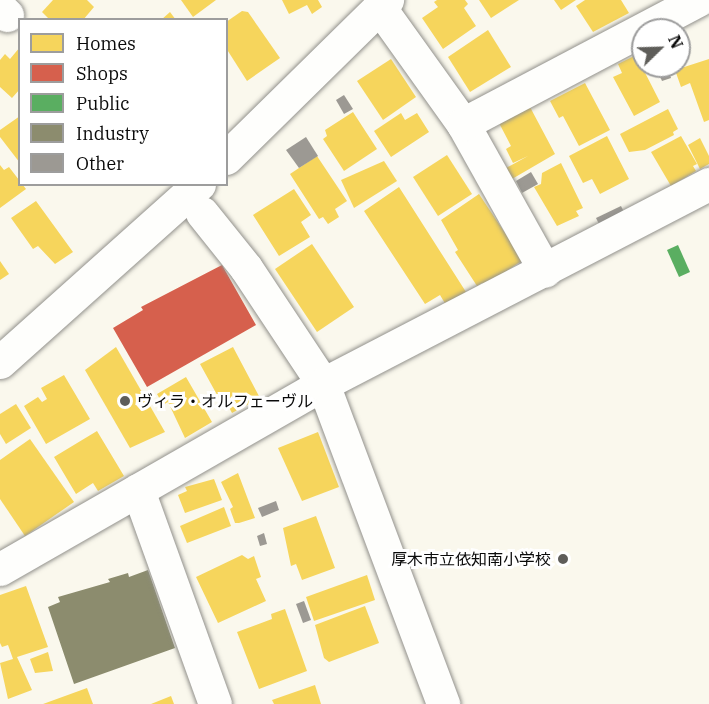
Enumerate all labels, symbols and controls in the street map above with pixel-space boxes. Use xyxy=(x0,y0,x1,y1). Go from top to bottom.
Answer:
legend xyxy=(18,18,228,186)
north arrow xyxy=(631,18,691,78)
text: Homes xyxy=(76,32,136,55)
text: N xyxy=(664,32,687,51)
text: Shops xyxy=(76,62,128,85)
text: Public xyxy=(76,92,130,115)
text: Industry xyxy=(76,122,149,145)
text: Other xyxy=(76,152,124,175)
place label: ヴィラ・オルフェーヴル xyxy=(137,391,313,411)
marker: ヴィラ・オルフェーヴル xyxy=(118,394,132,408)
place label: 厚木市立依知南小学校 xyxy=(391,549,551,569)
marker: 厚木市立依知南小学校 xyxy=(556,552,570,566)

